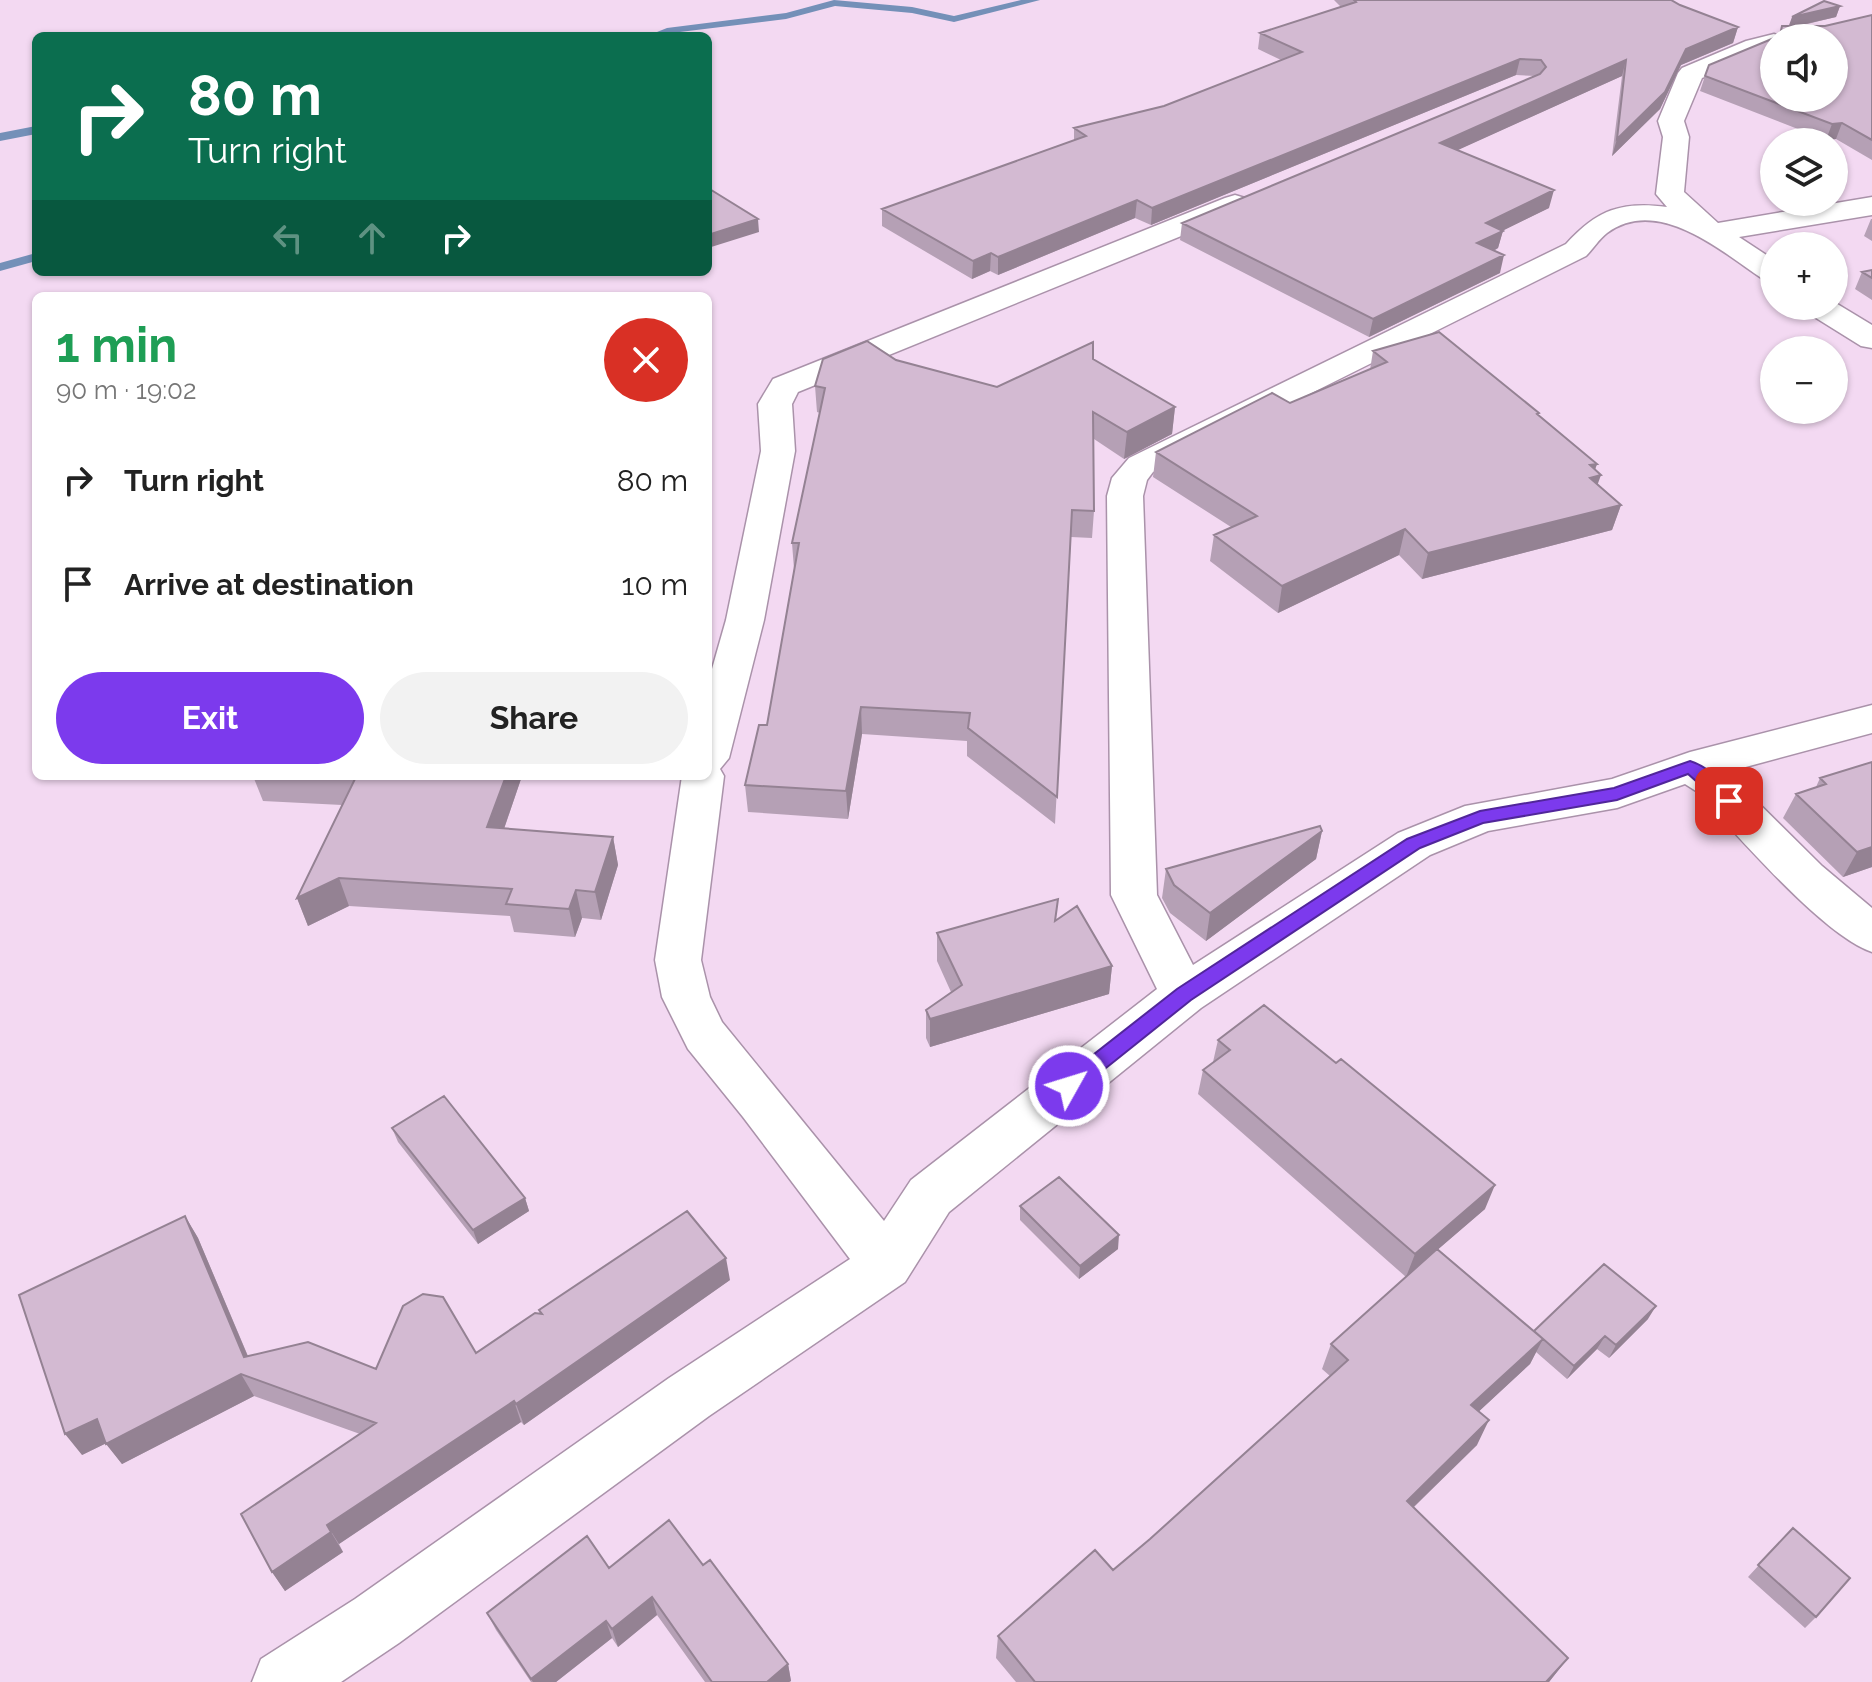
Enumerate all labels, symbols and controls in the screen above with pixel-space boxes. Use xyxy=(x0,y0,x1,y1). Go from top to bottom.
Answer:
map controls xyxy=(1760,24,1848,424)
button: sound xyxy=(1760,24,1848,112)
text: 80 m xyxy=(188,62,322,128)
icon: right xyxy=(56,64,160,168)
button: layers xyxy=(1760,128,1848,216)
text: Turn right xyxy=(188,129,347,171)
icon: left xyxy=(266,216,310,260)
icon: ahead xyxy=(350,216,394,260)
icon: right xyxy=(434,216,478,260)
button: + xyxy=(1760,232,1848,320)
text: 1 min xyxy=(56,317,177,373)
button: close xyxy=(604,318,688,402)
button: − xyxy=(1760,336,1848,424)
text: 90 m · 19:02 xyxy=(56,375,197,405)
icon: right xyxy=(56,458,100,502)
text: Turn right xyxy=(124,463,264,498)
text: 80 m xyxy=(617,463,688,498)
icon: arrive xyxy=(56,562,100,606)
text: Arrive at destination xyxy=(124,567,414,602)
text: 10 m xyxy=(622,567,688,602)
button: Exit xyxy=(56,672,364,764)
button: Share xyxy=(380,672,688,764)
pin xyxy=(1695,767,1763,835)
icon: arrive xyxy=(1707,779,1751,823)
position arrow xyxy=(1027,1044,1111,1128)

